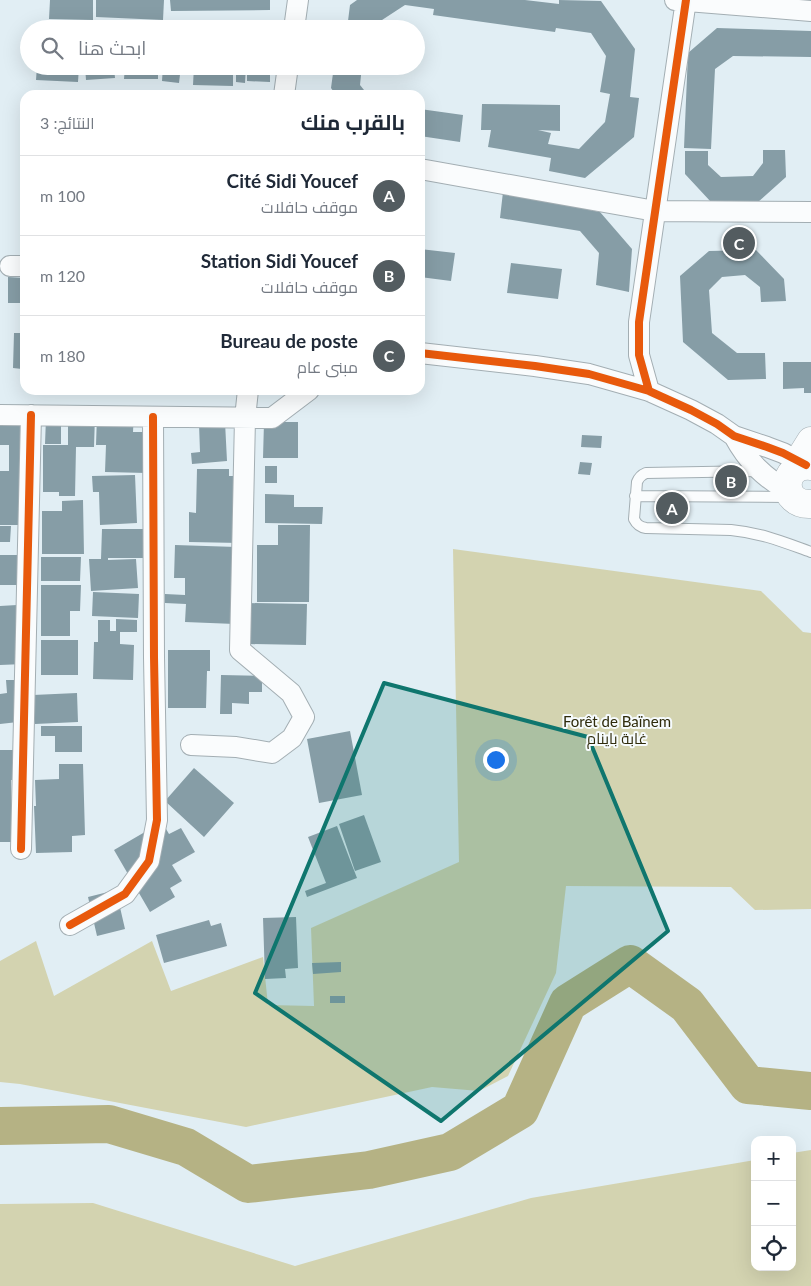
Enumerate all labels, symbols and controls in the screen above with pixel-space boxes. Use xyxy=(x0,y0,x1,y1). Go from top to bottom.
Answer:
search box xyxy=(20,20,425,75)
icon: search xyxy=(38,34,66,62)
text: ابحث هنا xyxy=(78,36,146,59)
text: بالقرب منك xyxy=(301,109,405,134)
text: النتائج: 3 xyxy=(40,113,95,132)
text: Cité Sidi Youcef xyxy=(227,169,358,192)
text: 100 m xyxy=(40,186,85,205)
text: A xyxy=(383,186,395,205)
text: موقف حافلات xyxy=(261,197,358,216)
pin: C xyxy=(723,224,755,262)
text: Station Sidi Youcef xyxy=(201,249,358,272)
text: 120 m xyxy=(40,266,85,285)
text: B xyxy=(384,266,394,285)
text: موقف حافلات xyxy=(261,277,358,296)
text: Bureau de poste xyxy=(220,329,358,352)
text: 180 m xyxy=(40,346,85,365)
text: C xyxy=(384,346,394,365)
text: مبنى عام xyxy=(297,357,358,376)
pin: B xyxy=(715,462,747,500)
pin: A xyxy=(656,489,688,527)
park label: Forêt de Baïnem غابة باينام xyxy=(563,712,671,749)
your location xyxy=(483,747,509,773)
map controls xyxy=(751,1136,796,1271)
button: + xyxy=(751,1136,796,1181)
button: − xyxy=(751,1181,796,1226)
button: locate xyxy=(751,1226,796,1271)

